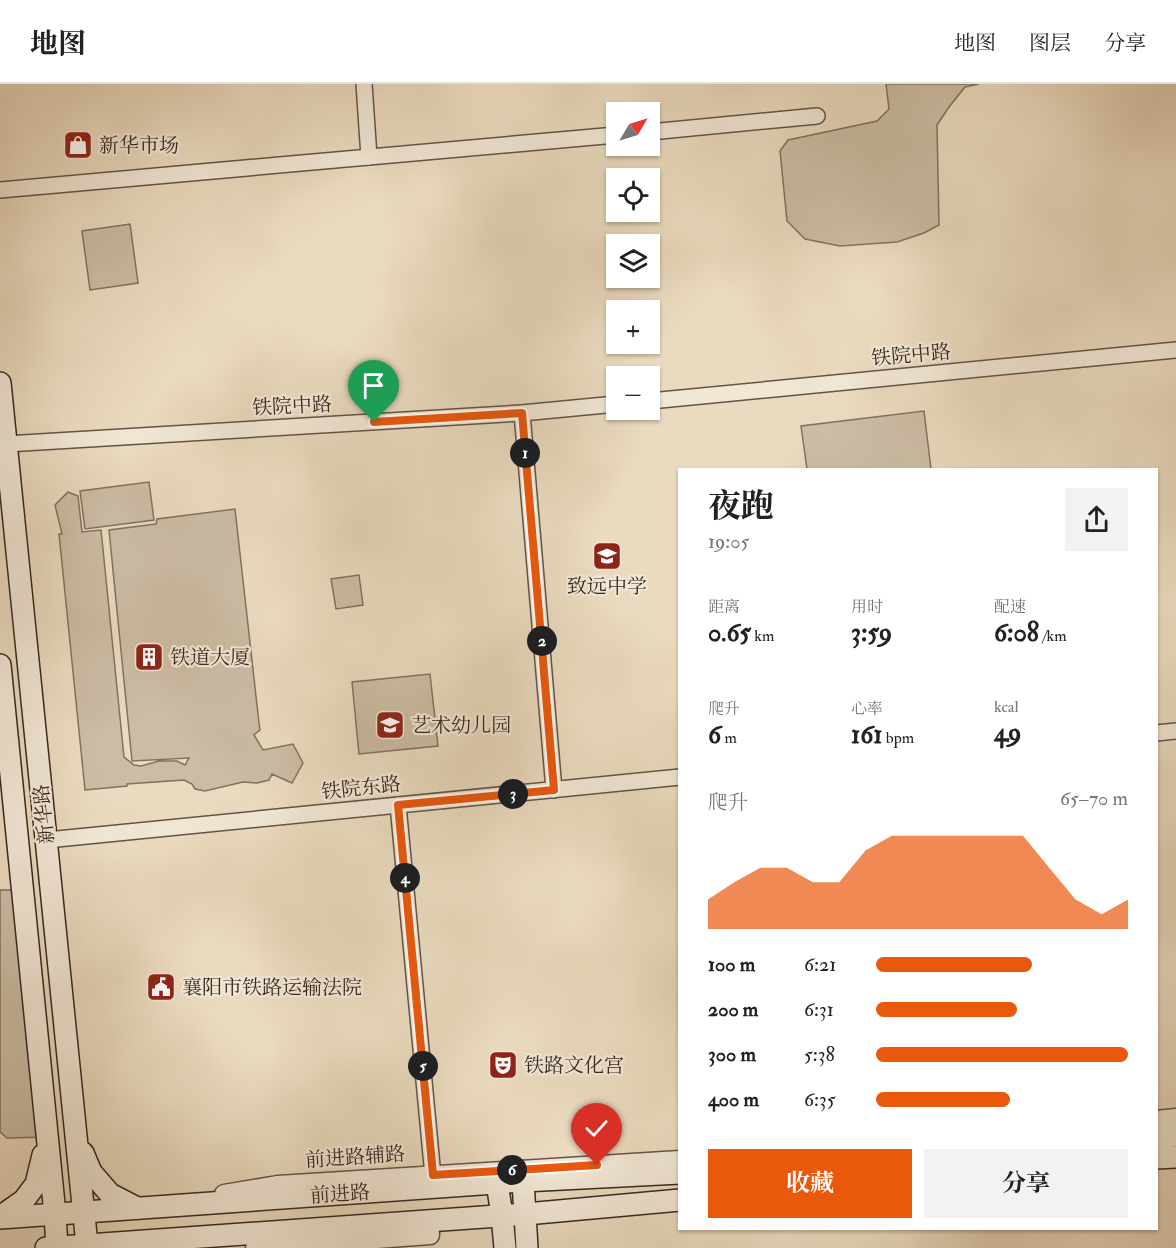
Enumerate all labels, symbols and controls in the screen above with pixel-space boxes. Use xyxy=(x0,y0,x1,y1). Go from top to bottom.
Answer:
text: 地图 xyxy=(30,27,86,62)
text: 地图 xyxy=(954,30,996,57)
text: 图层 xyxy=(1029,30,1071,57)
text: 分享 xyxy=(1104,30,1146,57)
north arrow xyxy=(606,102,660,156)
map controls xyxy=(606,102,660,420)
shop icon: 新华市场 xyxy=(62,129,94,161)
place label: 新华市场 xyxy=(99,133,179,158)
button: locate xyxy=(606,168,660,222)
button: layers xyxy=(606,234,660,288)
button: + xyxy=(606,300,660,354)
street label: 铁院中路 xyxy=(870,339,952,371)
pin xyxy=(348,360,399,422)
button: − xyxy=(606,366,660,420)
icon: arrive xyxy=(357,369,390,402)
street label: 铁院中路 xyxy=(251,391,333,421)
pin: 1 xyxy=(510,438,540,468)
text: 1 xyxy=(522,443,528,463)
text: 夜跑 xyxy=(708,486,774,527)
button: share xyxy=(1065,488,1128,551)
text: 19:05 xyxy=(708,529,749,554)
school or university icon: 致远中学 xyxy=(591,540,623,572)
place label: 致远中学 xyxy=(567,574,647,599)
text: 距离 xyxy=(708,597,740,617)
text: 用时 xyxy=(851,597,883,617)
text: 配速 xyxy=(994,597,1026,617)
text: 0.65 xyxy=(708,617,751,649)
text: 3:59 xyxy=(851,617,892,649)
text: 6:08 xyxy=(994,617,1039,649)
pin: 2 xyxy=(527,626,557,656)
text: km xyxy=(751,626,774,646)
text: /km xyxy=(1039,626,1067,646)
text: 2 xyxy=(538,631,546,651)
building icon: 铁道大厦 xyxy=(133,641,165,673)
place label: 铁道大厦 xyxy=(170,645,250,670)
text: kcal xyxy=(994,697,1019,717)
text: 爬升 xyxy=(708,699,740,719)
text: 心率 xyxy=(851,699,883,719)
school or university icon: 艺术幼儿园 xyxy=(374,709,406,741)
place label: 艺术幼儿园 xyxy=(411,713,511,738)
text: 49 xyxy=(994,717,1021,749)
text: 6 xyxy=(708,719,721,751)
text: 161 xyxy=(851,719,882,751)
text: m xyxy=(721,728,737,748)
text: bpm xyxy=(882,728,914,748)
street label: 铁院东路 xyxy=(320,771,402,805)
pin: 3 xyxy=(498,779,528,809)
street label: 新华路 xyxy=(28,783,60,845)
text: 3 xyxy=(510,784,516,804)
text: 65–70 m xyxy=(1060,786,1128,811)
text: 爬升 xyxy=(708,790,748,815)
pin: 4 xyxy=(390,863,420,893)
text: 4 xyxy=(401,868,409,888)
text: 100 m xyxy=(708,952,755,977)
text: 6:21 xyxy=(804,952,836,977)
public building icon: 襄阳市铁路运输法院 xyxy=(145,971,177,1003)
place label: 襄阳市铁路运输法院 xyxy=(182,975,362,1000)
text: 200 m xyxy=(708,997,758,1022)
text: 6:31 xyxy=(804,997,834,1022)
text: 300 m xyxy=(708,1042,756,1067)
text: 5:38 xyxy=(804,1042,835,1067)
theatre icon: 铁路文化宫 xyxy=(487,1049,519,1081)
pin: 5 xyxy=(408,1051,438,1081)
place label: 铁路文化宫 xyxy=(524,1053,624,1078)
text: 5 xyxy=(419,1056,427,1076)
text: 400 m xyxy=(708,1087,759,1112)
text: 6:35 xyxy=(804,1087,836,1112)
pin xyxy=(571,1103,622,1165)
icon: check xyxy=(580,1112,613,1145)
street label: 前进路辅路 xyxy=(304,1141,406,1173)
button: 收藏 xyxy=(708,1149,912,1218)
button: 分享 xyxy=(924,1149,1128,1218)
pin: 6 xyxy=(497,1155,527,1185)
text: 6 xyxy=(508,1160,516,1180)
street label: 前进路 xyxy=(309,1179,371,1209)

